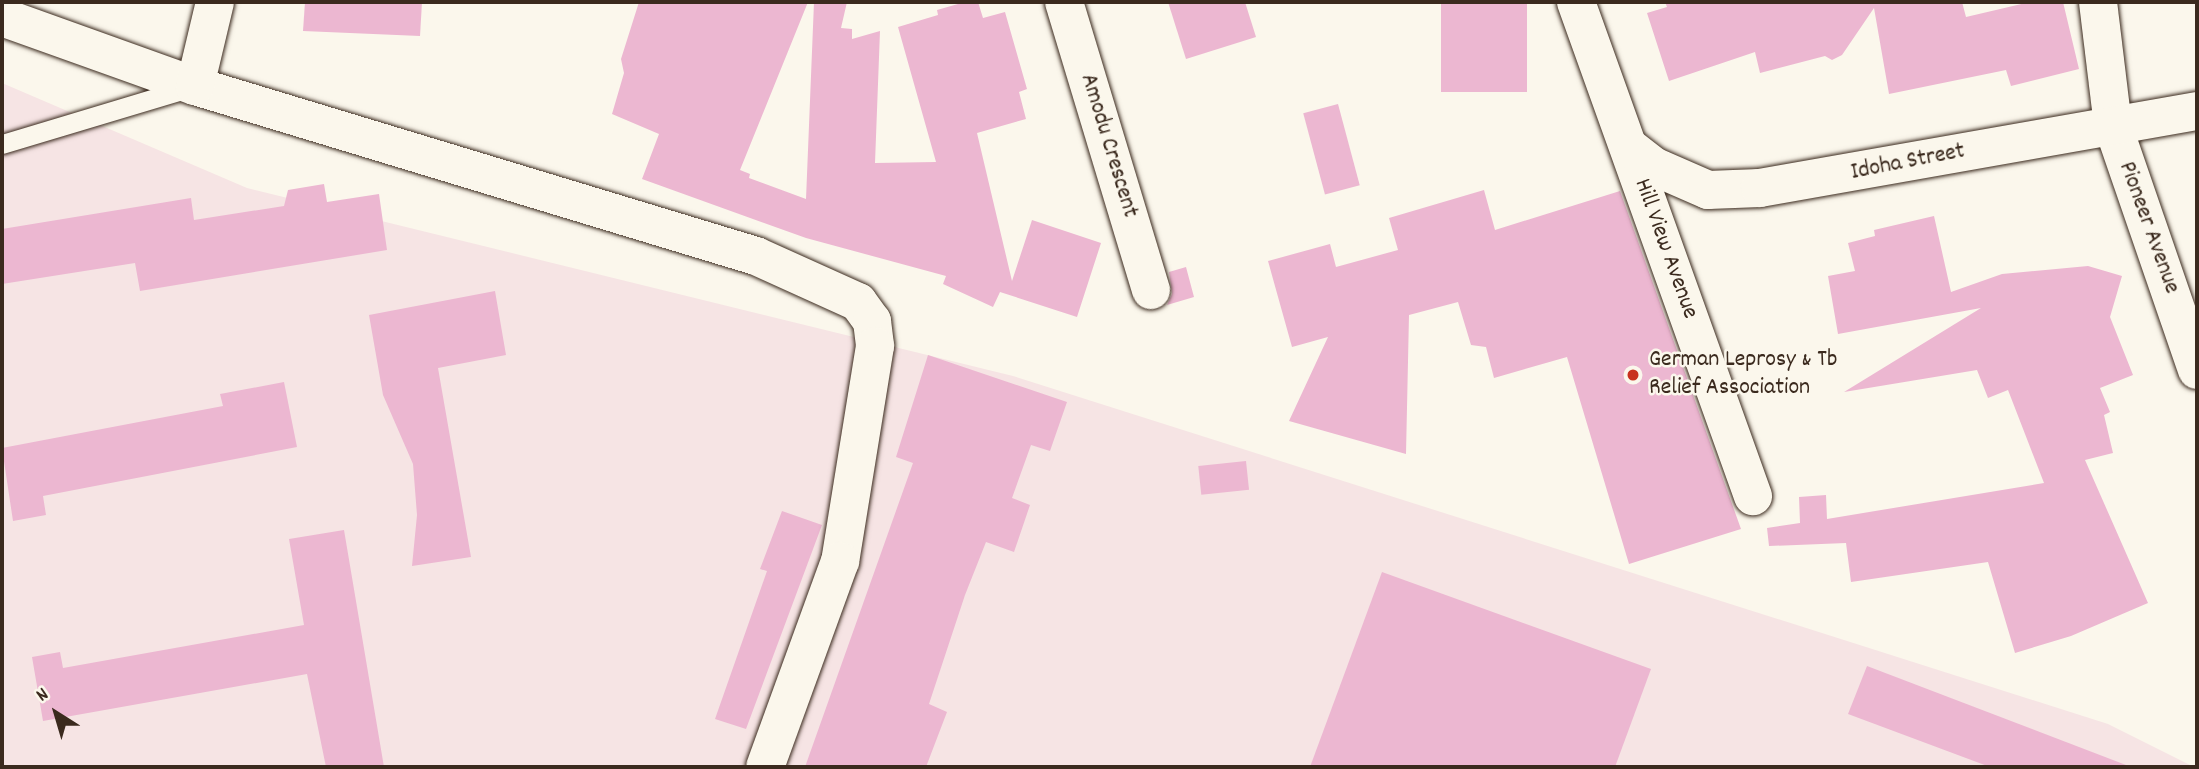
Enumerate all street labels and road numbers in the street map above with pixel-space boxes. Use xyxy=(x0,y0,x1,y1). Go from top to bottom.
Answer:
street label: Amodu Crescent xyxy=(1072,71,1144,221)
street label: Idoha Street xyxy=(1849,138,1967,188)
street label: Pioneer Avenue xyxy=(2111,158,2185,298)
street label: Hill View Avenue xyxy=(1626,175,1704,323)

